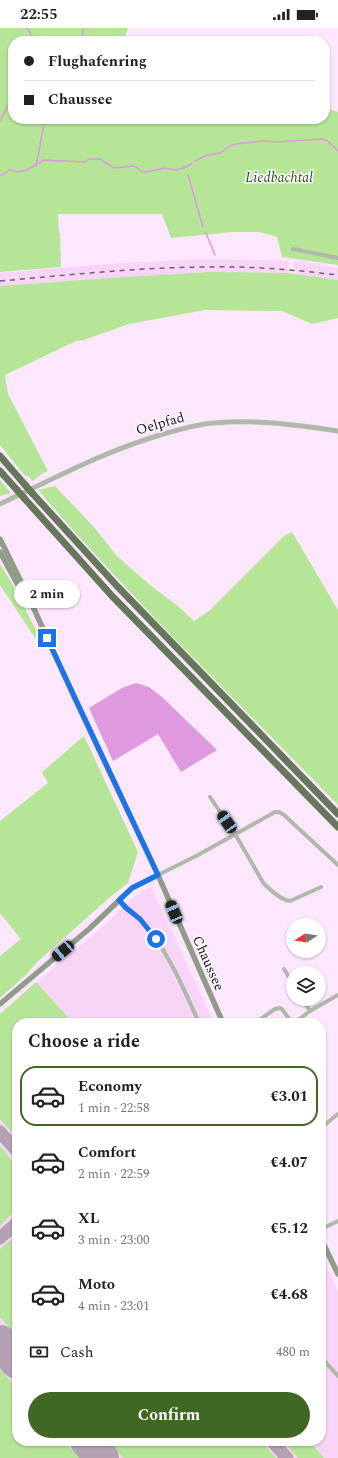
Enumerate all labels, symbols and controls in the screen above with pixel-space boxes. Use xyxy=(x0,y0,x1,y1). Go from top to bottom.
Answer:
text: 22:55 xyxy=(20,3,58,26)
text: Flughafenring xyxy=(48,50,147,73)
text: Chaussee xyxy=(48,88,113,111)
park label: Liedbachtal xyxy=(245,167,313,188)
street label: Oelpfad xyxy=(133,407,187,440)
callout: 2 min xyxy=(14,580,80,608)
text: 2 min xyxy=(30,584,64,604)
route end xyxy=(38,629,56,647)
car xyxy=(215,809,239,835)
car xyxy=(164,899,184,925)
north arrow xyxy=(286,918,326,958)
map controls xyxy=(286,918,326,1006)
route start xyxy=(147,930,165,948)
street label: Chaussee xyxy=(187,932,230,994)
car xyxy=(50,939,76,963)
button: layers xyxy=(286,966,326,1006)
text: Choose a ride xyxy=(28,1028,140,1055)
text: Economy xyxy=(78,1075,142,1098)
icon: car xyxy=(30,1078,66,1114)
text: €3.01 xyxy=(270,1085,308,1108)
text: 1 min · 22:58 xyxy=(78,1098,150,1118)
text: Comfort xyxy=(78,1141,136,1164)
icon: car xyxy=(30,1144,66,1180)
text: €4.07 xyxy=(270,1151,308,1174)
text: 2 min · 22:59 xyxy=(78,1164,150,1184)
text: XL xyxy=(78,1207,99,1230)
icon: car xyxy=(30,1210,66,1246)
text: €5.12 xyxy=(270,1217,308,1240)
text: 3 min · 23:00 xyxy=(78,1230,150,1250)
text: Moto xyxy=(78,1273,115,1296)
icon: car xyxy=(30,1276,66,1312)
text: €4.68 xyxy=(270,1283,308,1306)
text: 4 min · 23:01 xyxy=(78,1296,150,1316)
icon: cash xyxy=(28,1341,50,1363)
text: Cash xyxy=(60,1341,93,1364)
text: 480 m xyxy=(276,1342,310,1362)
button: Confirm xyxy=(28,1392,310,1438)

